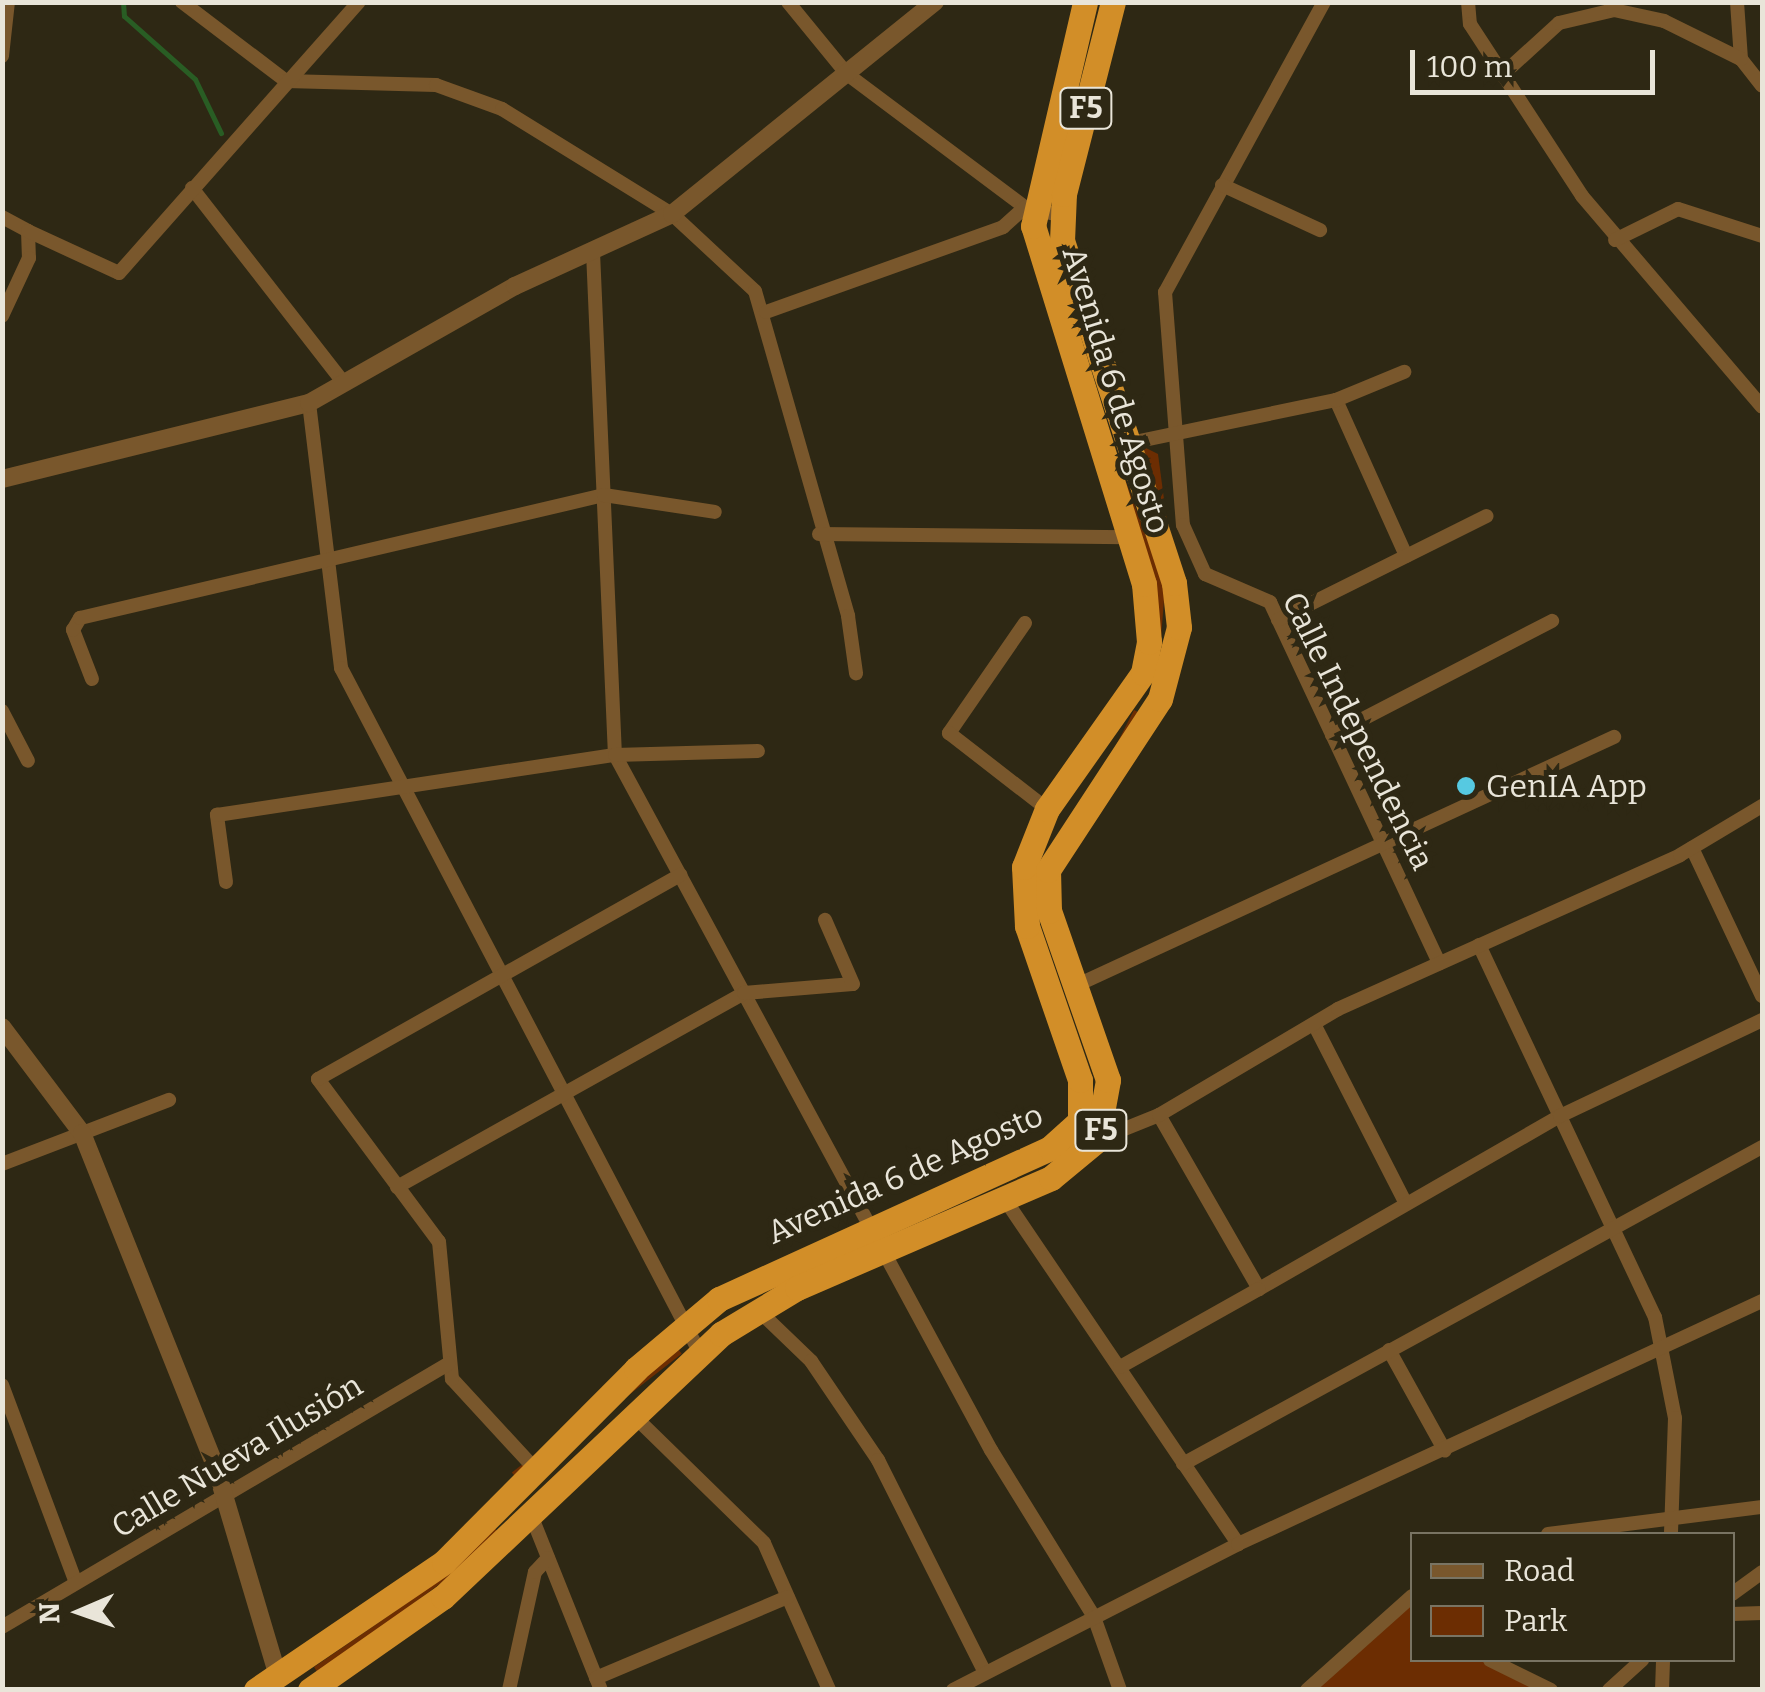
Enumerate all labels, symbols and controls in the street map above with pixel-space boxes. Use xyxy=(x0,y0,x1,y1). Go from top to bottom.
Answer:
scale bar xyxy=(1415,30,1660,92)
text: 100 m xyxy=(1427,49,1512,85)
road number: F5 xyxy=(1058,83,1114,133)
street label: Avenida 6 de Agosto xyxy=(1054,242,1178,538)
street label: Calle Independencia xyxy=(1274,586,1442,876)
place label: GenIA App xyxy=(1486,767,1647,805)
marker: GenIA App xyxy=(1455,775,1477,797)
street label: Avenida 6 de Agosto xyxy=(761,1096,1049,1252)
road number: F5 xyxy=(1074,1105,1128,1155)
street label: Calle Nueva Ilusión xyxy=(105,1366,369,1546)
legend xyxy=(1410,1532,1735,1662)
text: Road xyxy=(1504,1553,1575,1589)
north arrow xyxy=(30,1562,130,1662)
text: N xyxy=(33,1602,66,1624)
text: Park xyxy=(1504,1603,1567,1639)

